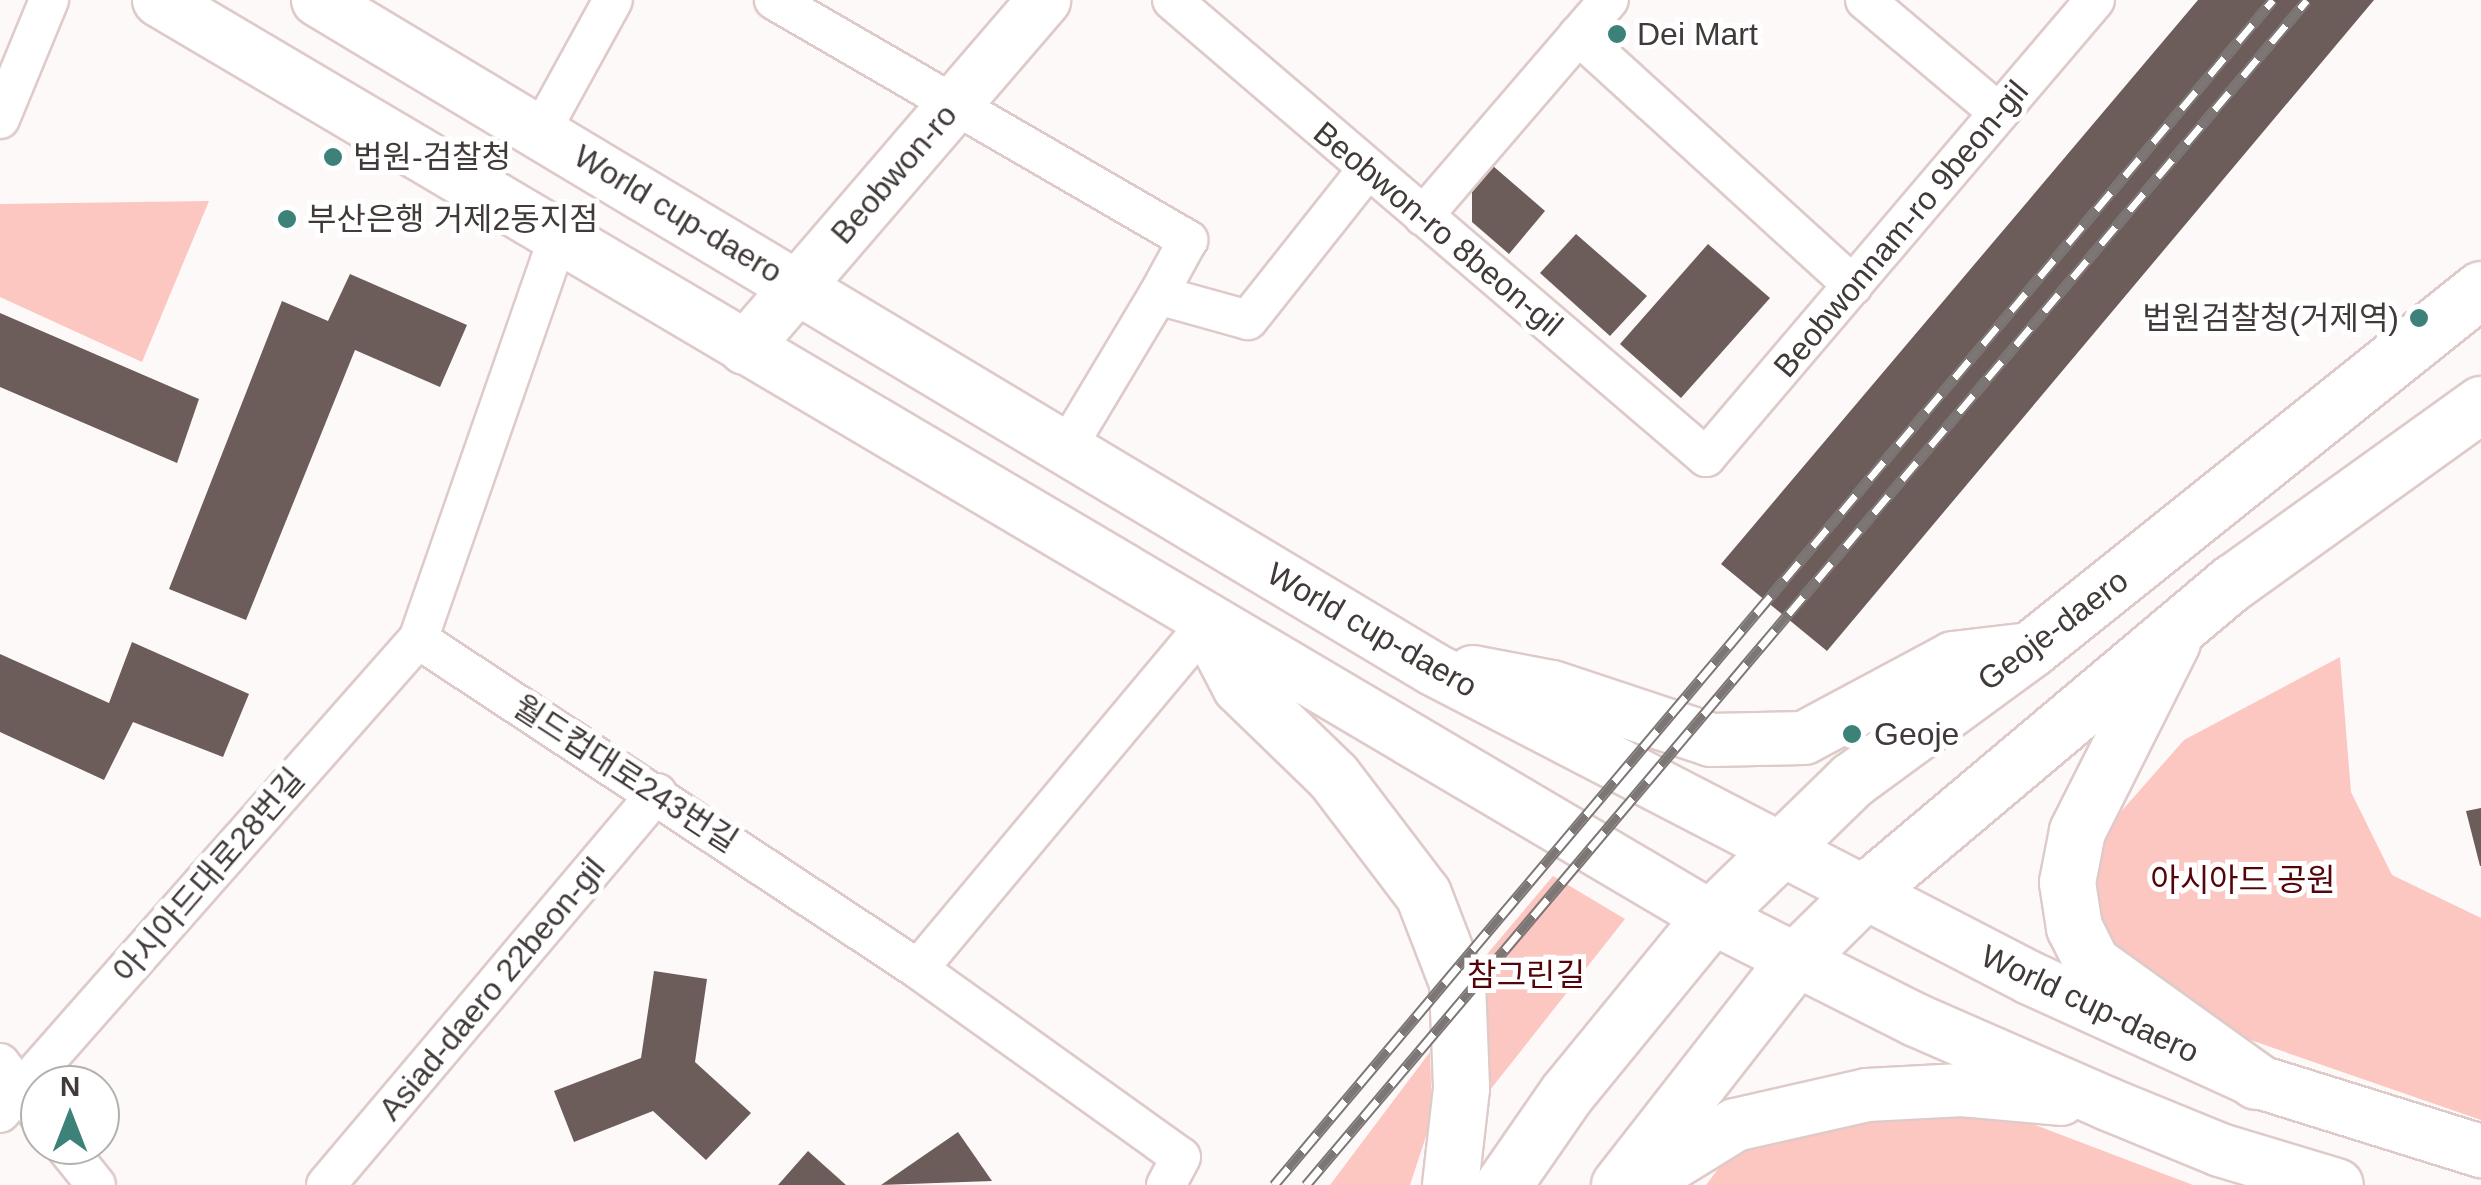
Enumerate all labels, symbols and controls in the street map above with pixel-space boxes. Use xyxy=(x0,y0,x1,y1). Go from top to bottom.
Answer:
place label: Dei Mart xyxy=(1637,15,1758,53)
marker: Dei Mart xyxy=(1606,23,1628,45)
street label: Beobwonnam-ro 9beon-gil xyxy=(1766,73,2036,385)
street label: Beobwon-ro xyxy=(823,96,965,252)
street label: Beobwon-ro 8beon-gil xyxy=(1306,114,1570,344)
street label: World cup-daero xyxy=(567,137,789,291)
place label: 법원-검찰청 xyxy=(353,138,511,176)
marker: 법원-검찰청 xyxy=(322,146,344,168)
place label: 부산은행 거제2동지점 xyxy=(307,200,599,238)
marker: 부산은행 거제2동지점 xyxy=(276,208,298,230)
place label: 법원검찰청(거제역) xyxy=(2142,299,2399,337)
marker: 법원검찰청(거제역) xyxy=(2408,307,2430,329)
street label: World cup-daero xyxy=(1260,554,1484,706)
street label: Geoje-daero xyxy=(1970,561,2136,699)
street label: 월드컵대로243번길 xyxy=(506,687,744,861)
place label: Geoje xyxy=(1874,715,1959,753)
marker: Geoje xyxy=(1839,721,1865,747)
street label: 아시아드대로28번길 xyxy=(106,761,312,991)
street label: Asiad-daero 22beon-gil xyxy=(371,850,613,1128)
park label: 아시아드 공원 xyxy=(2150,861,2336,899)
street label: World cup-daero xyxy=(1975,937,2205,1071)
park label: 참그린길 xyxy=(1467,956,1585,994)
north arrow xyxy=(20,1065,120,1165)
text: N xyxy=(60,1071,80,1102)

